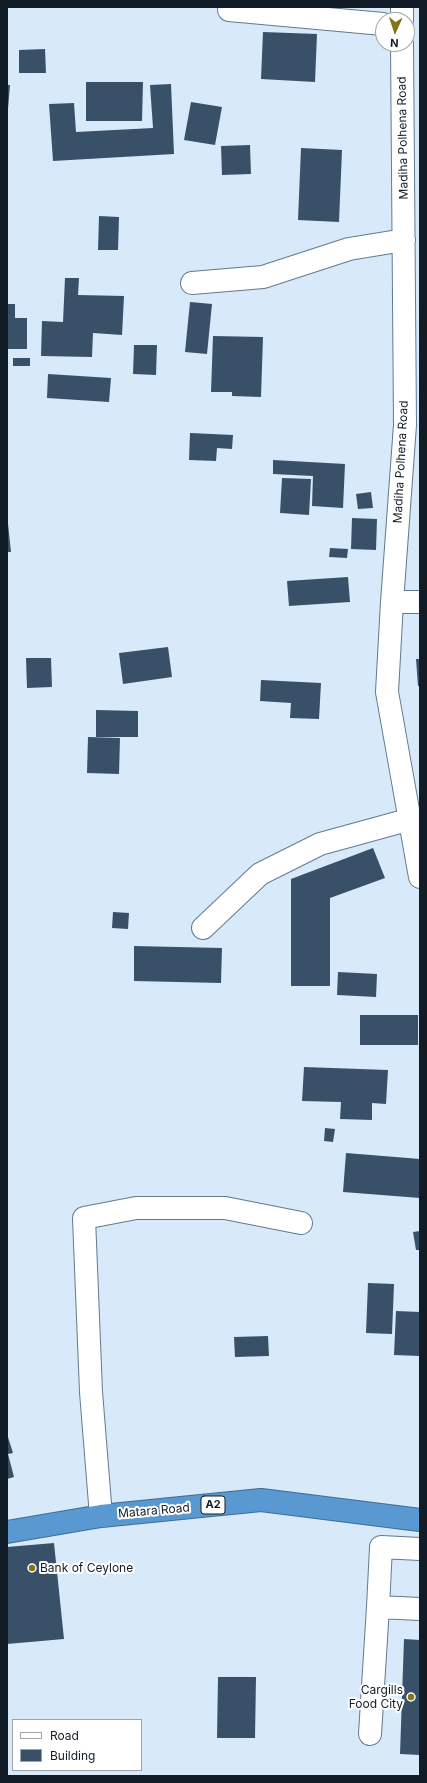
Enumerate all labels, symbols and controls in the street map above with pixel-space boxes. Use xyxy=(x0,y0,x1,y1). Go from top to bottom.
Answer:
north arrow xyxy=(375,12,415,52)
text: N xyxy=(390,36,399,50)
street label: Madiha Polhena Road xyxy=(395,76,411,200)
street label: Madiha Polhena Road xyxy=(391,400,411,524)
road number: A2 xyxy=(201,1496,225,1514)
street label: Matara Road xyxy=(118,1501,190,1521)
place label: Bank of Ceylone xyxy=(40,1561,133,1575)
marker: Bank of Ceylone xyxy=(27,1563,37,1573)
place label: Cargills Food City xyxy=(349,1683,403,1711)
marker: Cargills Food City xyxy=(406,1692,416,1702)
legend xyxy=(12,1719,142,1771)
text: Road xyxy=(50,1728,79,1743)
text: Building xyxy=(50,1748,95,1763)

